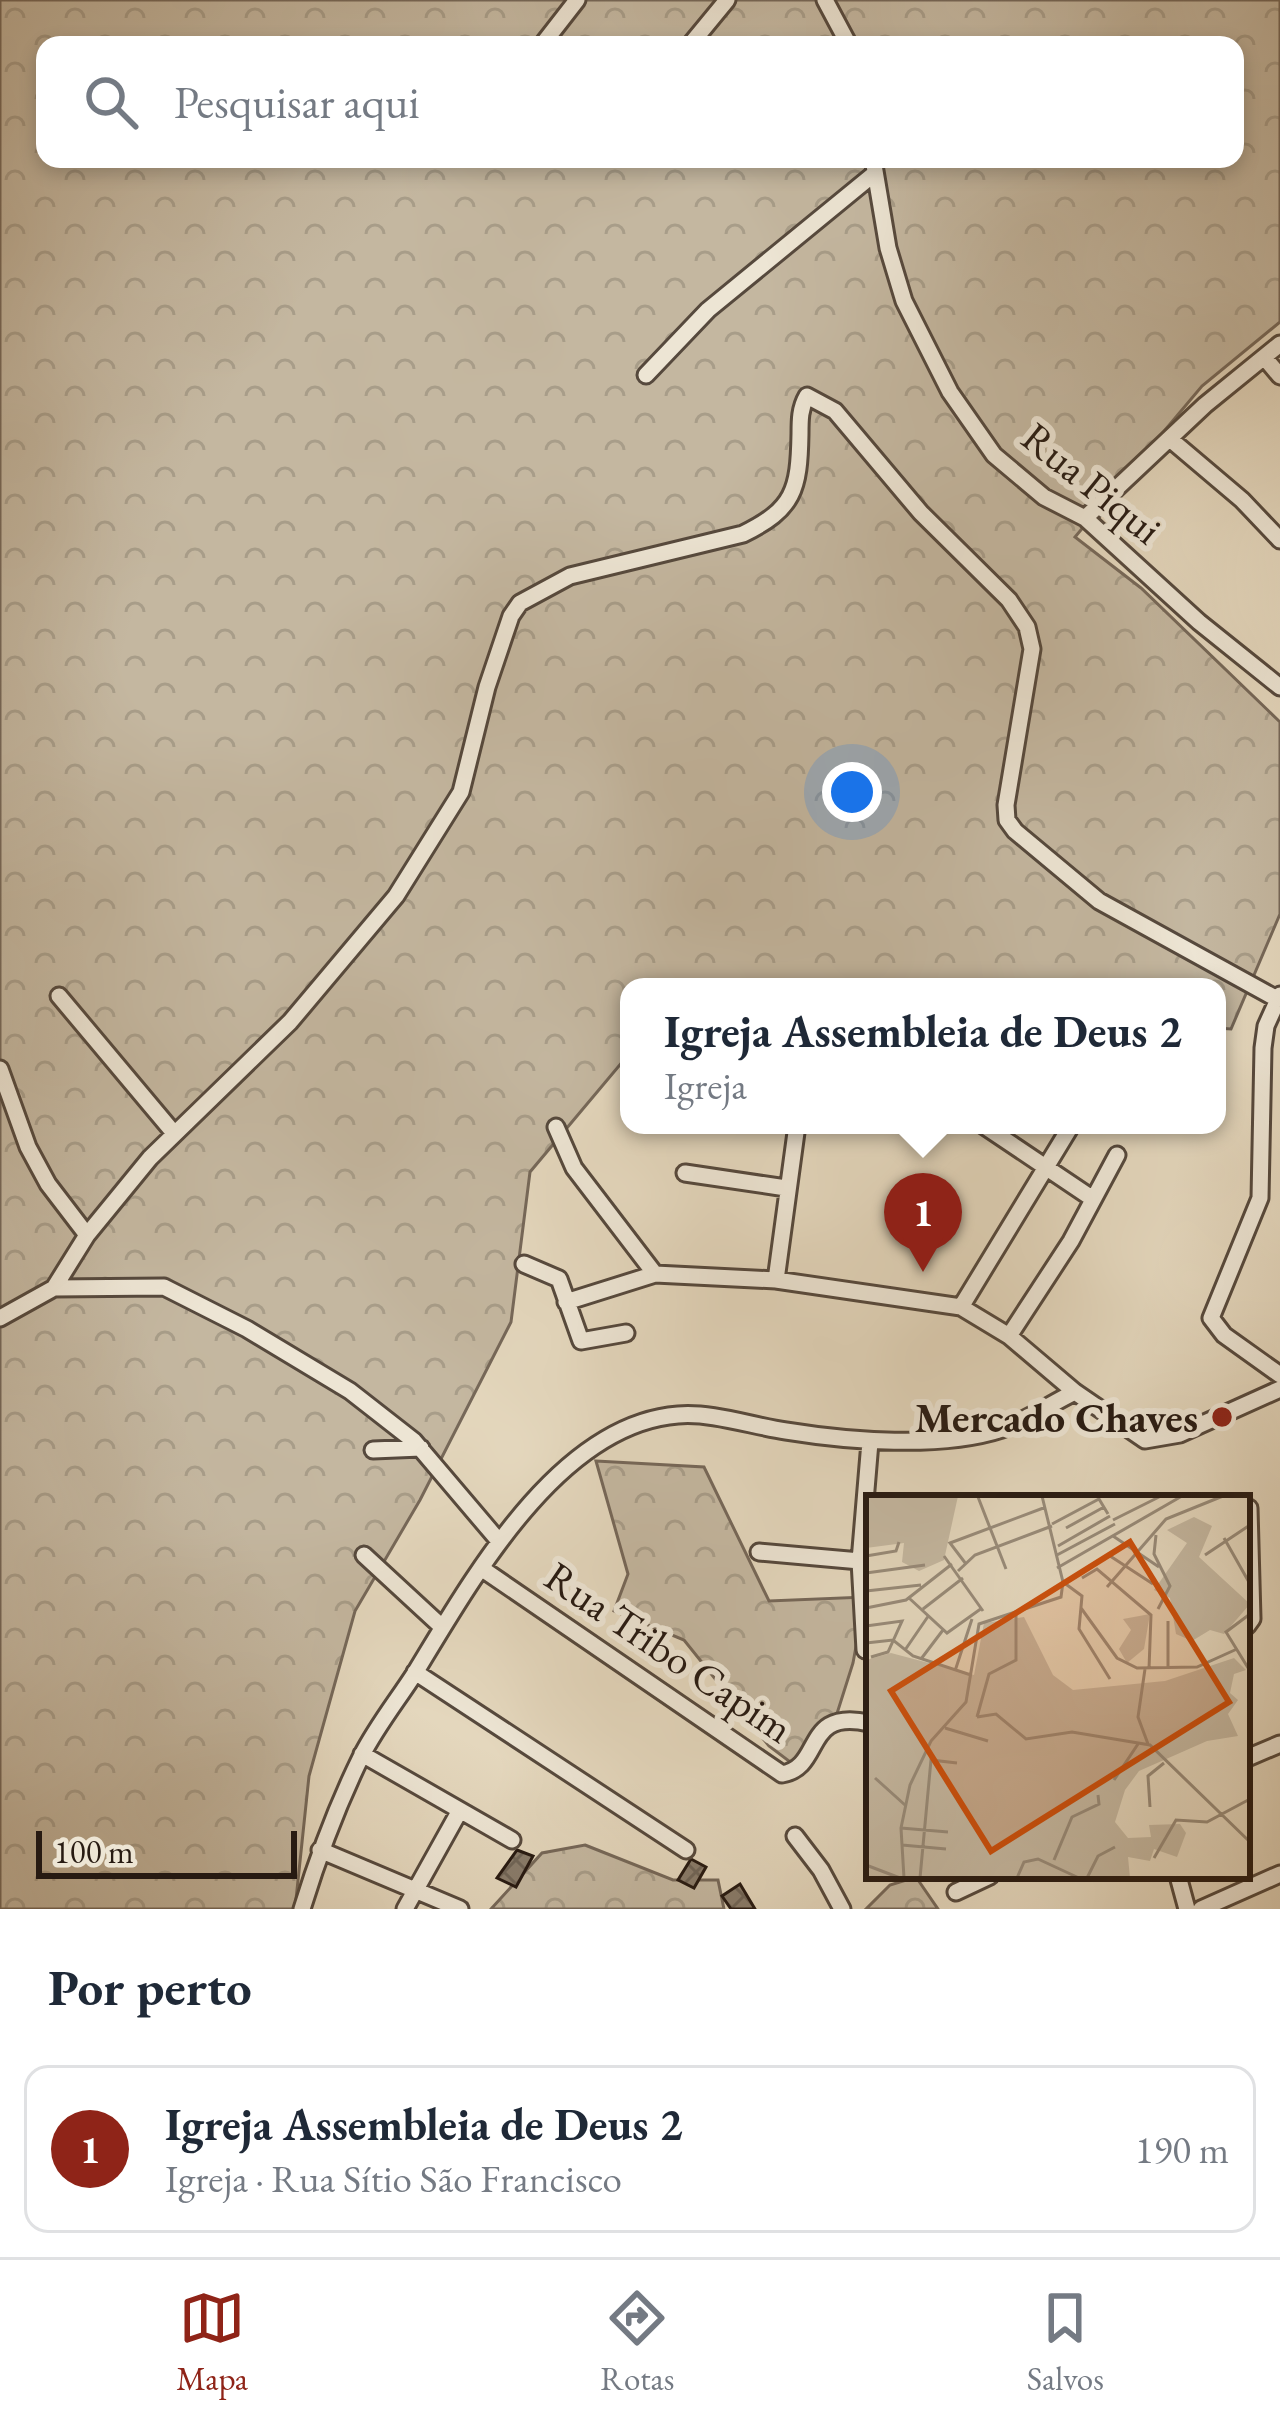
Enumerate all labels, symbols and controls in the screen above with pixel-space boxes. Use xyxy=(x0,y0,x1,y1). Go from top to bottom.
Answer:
search box xyxy=(36,36,1244,168)
icon: search xyxy=(78,69,144,135)
text: Pesquisar aqui xyxy=(174,73,420,131)
street label: Rua Piqui xyxy=(1011,410,1173,556)
your location xyxy=(822,762,882,822)
popup xyxy=(620,978,1226,1134)
text: Igreja Assembleia de Deus 2 xyxy=(664,1002,1182,1060)
text: Igreja xyxy=(664,1060,747,1111)
pin: 1 xyxy=(884,1173,962,1272)
place label: Mercado Chaves xyxy=(914,1390,1198,1445)
marker: Mercado Chaves xyxy=(1209,1404,1235,1430)
inset map xyxy=(866,1495,1250,1879)
street label: Rua Tribo Capim xyxy=(534,1549,804,1755)
scale bar xyxy=(36,1825,297,1878)
text: 100 m xyxy=(54,1830,134,1873)
text: Por perto xyxy=(48,1954,252,2020)
text: Igreja Assembleia de Deus 2 xyxy=(165,2095,683,2153)
text: 1 xyxy=(80,2124,100,2175)
text: 190 m xyxy=(1135,2124,1229,2175)
text: Igreja · Rua Sítio São Francisco xyxy=(165,2153,622,2204)
tab: Mapa xyxy=(176,2285,248,2400)
tab: Rotas xyxy=(600,2285,674,2400)
tab: Salvos xyxy=(1027,2285,1104,2400)

